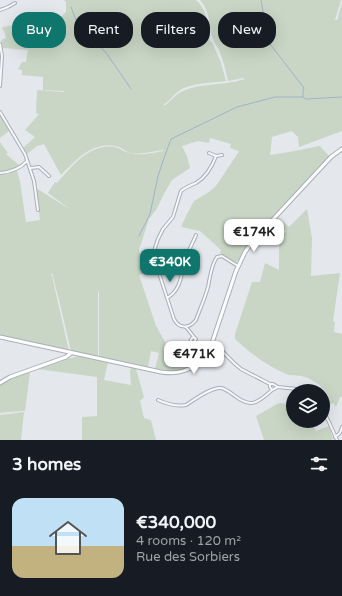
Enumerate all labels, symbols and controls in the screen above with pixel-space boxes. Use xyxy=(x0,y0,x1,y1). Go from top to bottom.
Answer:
chip: Buy xyxy=(12,12,66,48)
chip: Rent xyxy=(74,12,133,48)
chip: Filters xyxy=(141,12,210,48)
chip: New xyxy=(218,12,276,48)
pin: €174K xyxy=(226,219,282,253)
text: €174K xyxy=(233,224,275,240)
pin: €340K xyxy=(142,249,198,283)
text: €340K xyxy=(149,254,191,270)
pin: €471K xyxy=(166,341,222,375)
text: €471K xyxy=(173,346,215,362)
map controls xyxy=(286,384,330,428)
button: layers xyxy=(286,384,330,428)
icon: filters xyxy=(308,453,330,475)
text: 3 homes xyxy=(12,454,81,475)
text: €340,000 xyxy=(136,512,216,533)
icon: home xyxy=(44,514,92,562)
text: 4 rooms · 120 m² xyxy=(136,533,241,549)
text: Rue des Sorbiers xyxy=(136,549,240,565)

